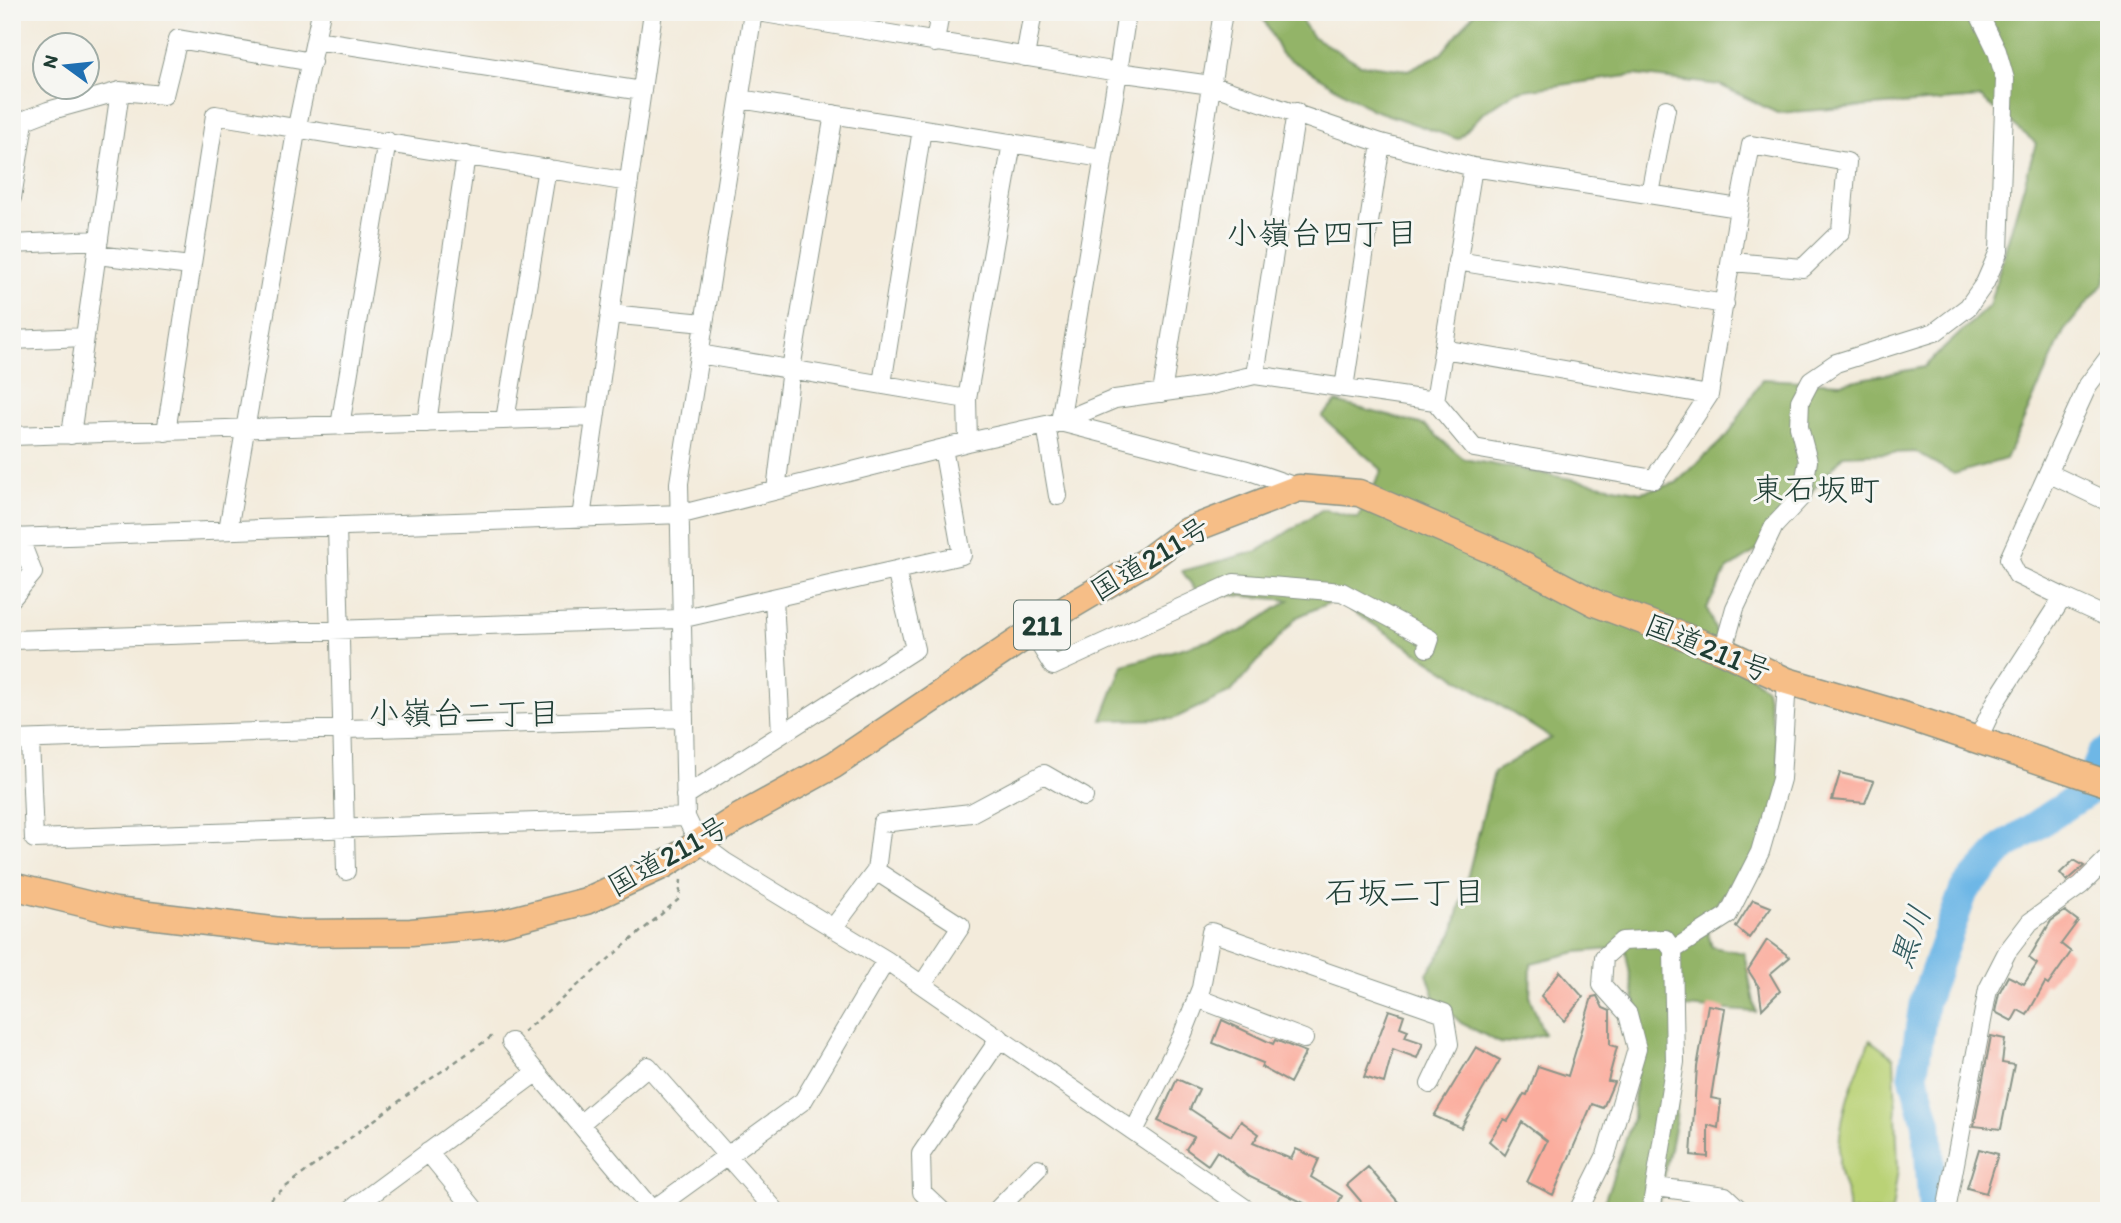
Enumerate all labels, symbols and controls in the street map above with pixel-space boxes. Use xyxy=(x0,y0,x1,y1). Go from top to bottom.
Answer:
north arrow xyxy=(32,32,102,102)
text: N xyxy=(37,53,63,71)
district label: 小嶺台四丁目 xyxy=(1226,214,1418,252)
district label: 東石坂町 xyxy=(1752,470,1880,508)
street label: 国道211号 xyxy=(1083,508,1217,609)
road number: 211 xyxy=(1014,600,1070,650)
street label: 国道211号 xyxy=(1639,605,1777,690)
district label: 小嶺台二丁目 xyxy=(368,694,560,732)
street label: 国道211号 xyxy=(600,807,735,904)
district label: 石坂二丁目 xyxy=(1325,873,1485,911)
water label: 黒川 xyxy=(1881,900,1939,974)

